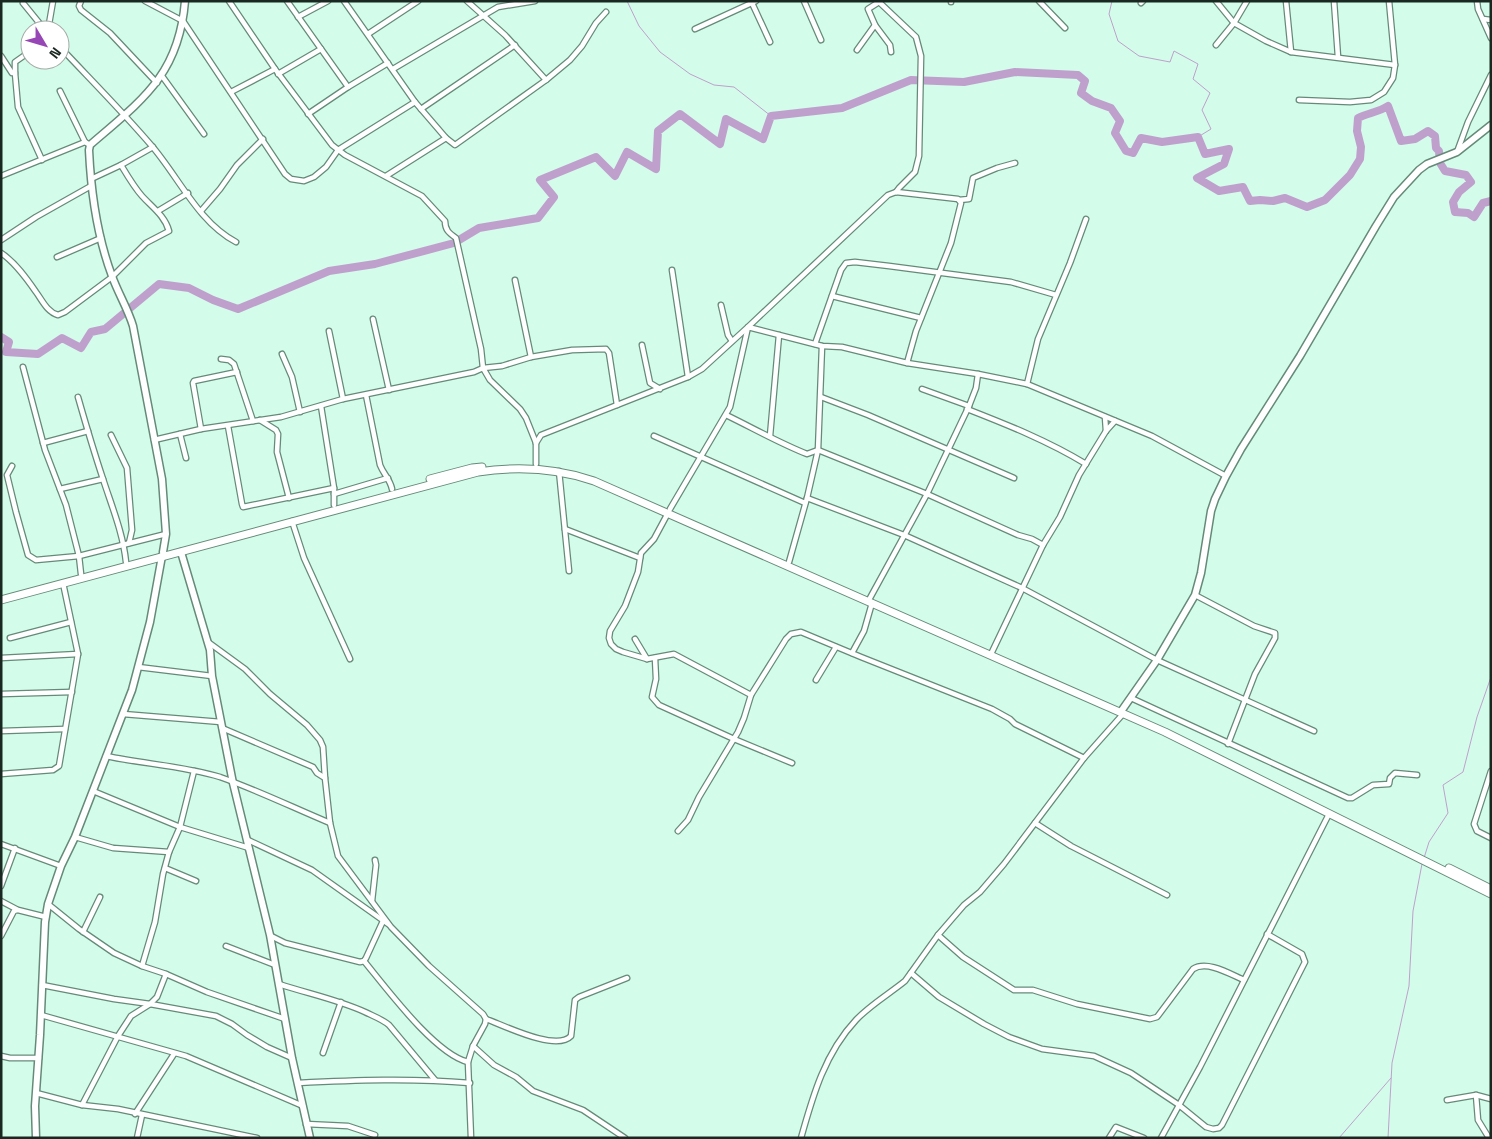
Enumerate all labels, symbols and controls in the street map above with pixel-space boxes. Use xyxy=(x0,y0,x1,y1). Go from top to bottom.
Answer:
north arrow xyxy=(20,20,70,70)
text: N xyxy=(45,44,65,62)

